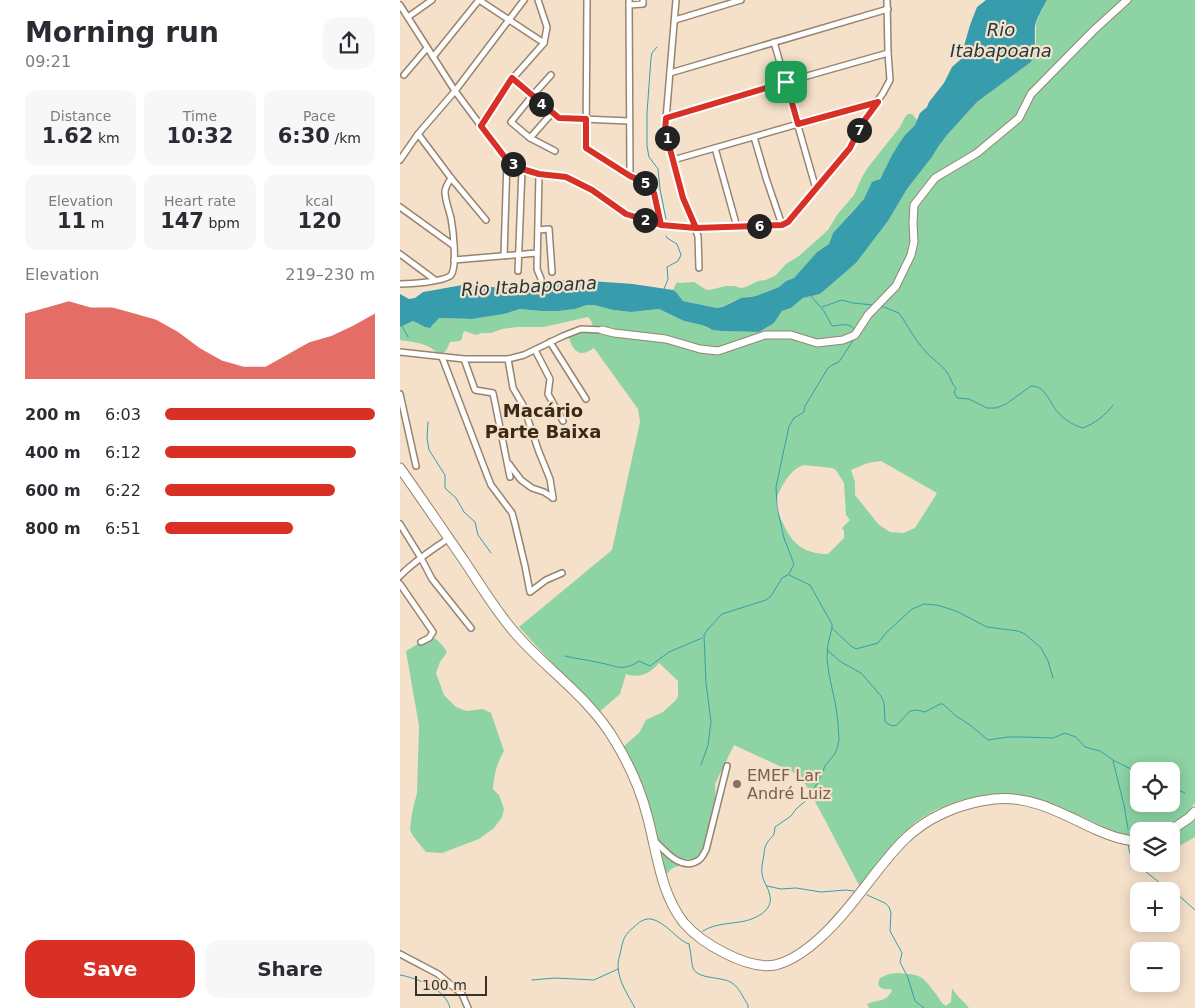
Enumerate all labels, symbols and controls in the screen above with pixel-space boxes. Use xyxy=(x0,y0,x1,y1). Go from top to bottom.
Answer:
text: Morning run xyxy=(25,16,219,49)
button: share xyxy=(323,17,375,69)
water label: Rio Itabapoana xyxy=(950,19,1052,61)
text: 09:21 xyxy=(25,52,71,71)
pin xyxy=(765,61,807,103)
icon: arrive xyxy=(772,68,800,96)
pin: 4 xyxy=(528,92,554,116)
text: 4 xyxy=(537,96,546,112)
text: Distance xyxy=(50,108,111,124)
text: Time xyxy=(183,108,217,124)
text: Pace xyxy=(303,108,336,124)
pin: 7 xyxy=(846,118,872,142)
text: 7 xyxy=(855,122,864,138)
text: 1.62 xyxy=(42,124,93,148)
text: 10:32 xyxy=(167,124,233,148)
text: 6:30 xyxy=(278,124,330,148)
pin: 1 xyxy=(654,126,680,150)
text: km xyxy=(93,130,120,146)
text: /km xyxy=(330,130,361,146)
text: 1 xyxy=(663,130,672,146)
pin: 3 xyxy=(500,152,526,176)
text: 3 xyxy=(509,156,518,172)
pin: 5 xyxy=(632,170,658,196)
text: 5 xyxy=(641,175,650,191)
text: Elevation xyxy=(48,193,113,209)
text: Heart rate xyxy=(164,193,236,209)
text: kcal xyxy=(305,193,333,209)
pin: 2 xyxy=(632,208,658,232)
text: 11 xyxy=(57,209,86,233)
text: 147 xyxy=(160,209,204,233)
text: 120 xyxy=(297,209,341,233)
text: 2 xyxy=(641,212,650,228)
pin: 6 xyxy=(746,214,772,238)
text: m xyxy=(86,215,104,231)
text: bpm xyxy=(204,215,240,231)
text: 6 xyxy=(755,218,764,234)
text: Elevation xyxy=(25,265,99,284)
text: 219–230 m xyxy=(285,265,375,284)
water label: Rio Itabapoana xyxy=(461,272,597,300)
district label: Macário Parte Baixa xyxy=(485,400,601,442)
text: 200 m xyxy=(25,405,81,424)
text: 6:03 xyxy=(105,405,141,424)
text: 400 m xyxy=(25,443,81,462)
text: 6:12 xyxy=(105,443,141,462)
text: 600 m xyxy=(25,481,81,500)
text: 6:22 xyxy=(105,481,141,500)
text: 800 m xyxy=(25,519,81,538)
text: 6:51 xyxy=(105,519,141,538)
map controls xyxy=(1130,762,1180,992)
button: locate xyxy=(1130,762,1180,812)
place label: EMEF Lar André Luiz xyxy=(747,766,831,803)
marker: EMEF Lar André Luiz xyxy=(731,778,743,790)
button: layers xyxy=(1130,822,1180,872)
button: + xyxy=(1130,882,1180,932)
button: Save xyxy=(25,940,195,998)
button: Share xyxy=(205,940,375,998)
button: − xyxy=(1130,942,1180,992)
scale bar xyxy=(415,973,488,996)
text: 100 m xyxy=(422,977,467,993)

